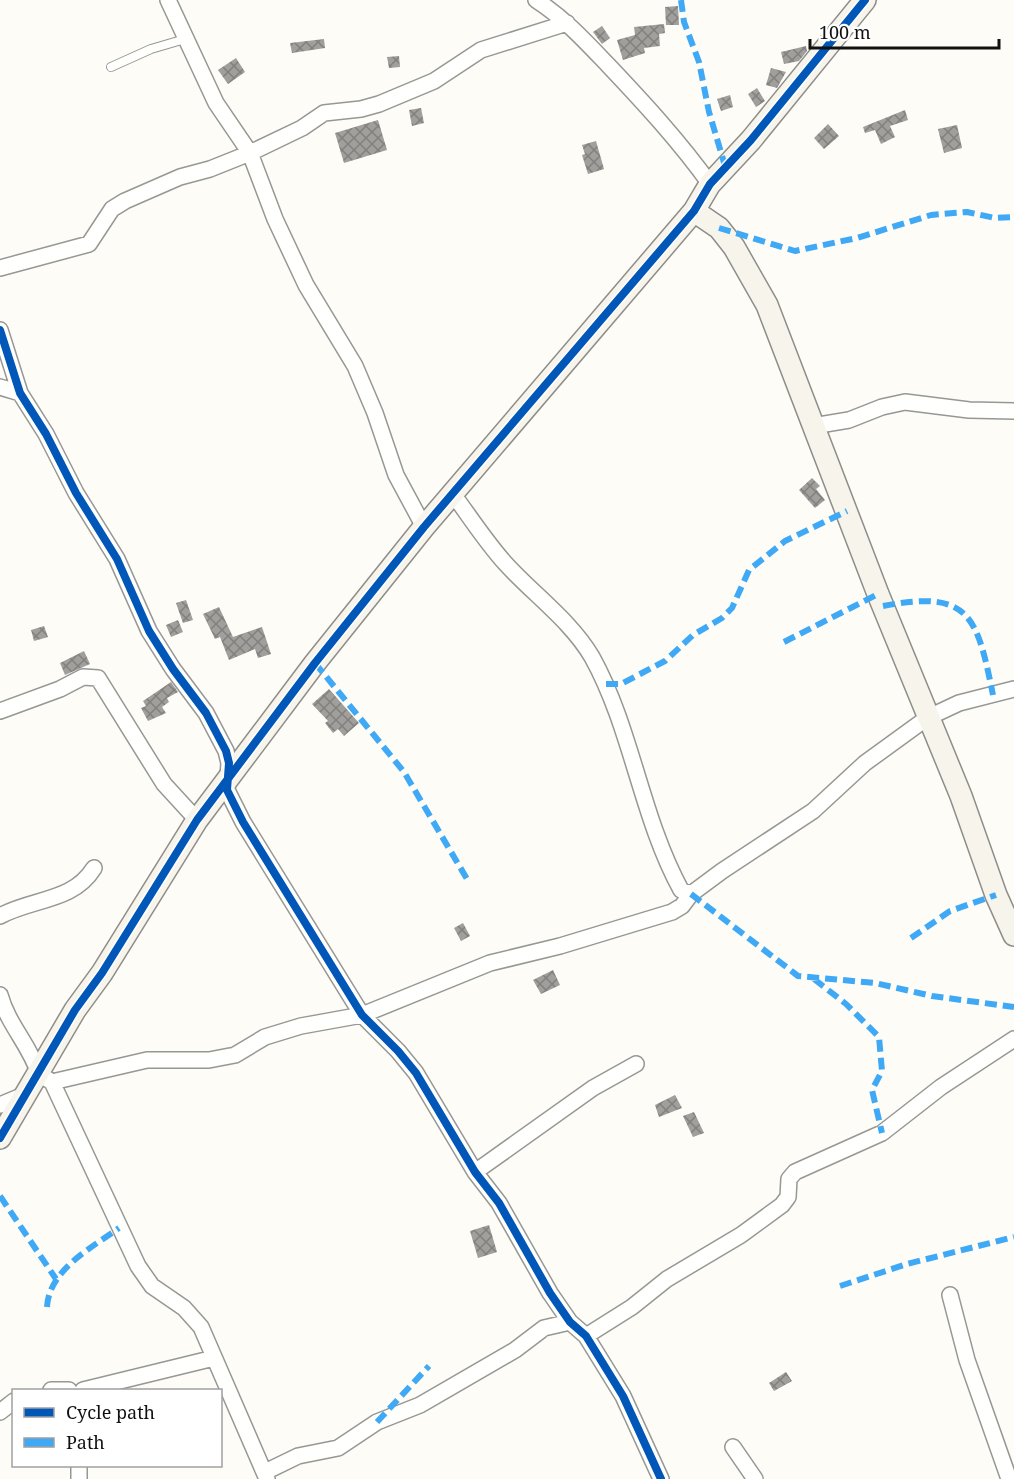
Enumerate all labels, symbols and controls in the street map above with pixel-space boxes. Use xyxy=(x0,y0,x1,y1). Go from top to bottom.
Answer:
scale bar xyxy=(810,12,999,50)
text: 100 m xyxy=(819,20,871,44)
legend xyxy=(12,1389,222,1467)
text: Cycle path xyxy=(66,1400,155,1424)
text: Path xyxy=(66,1430,105,1454)

